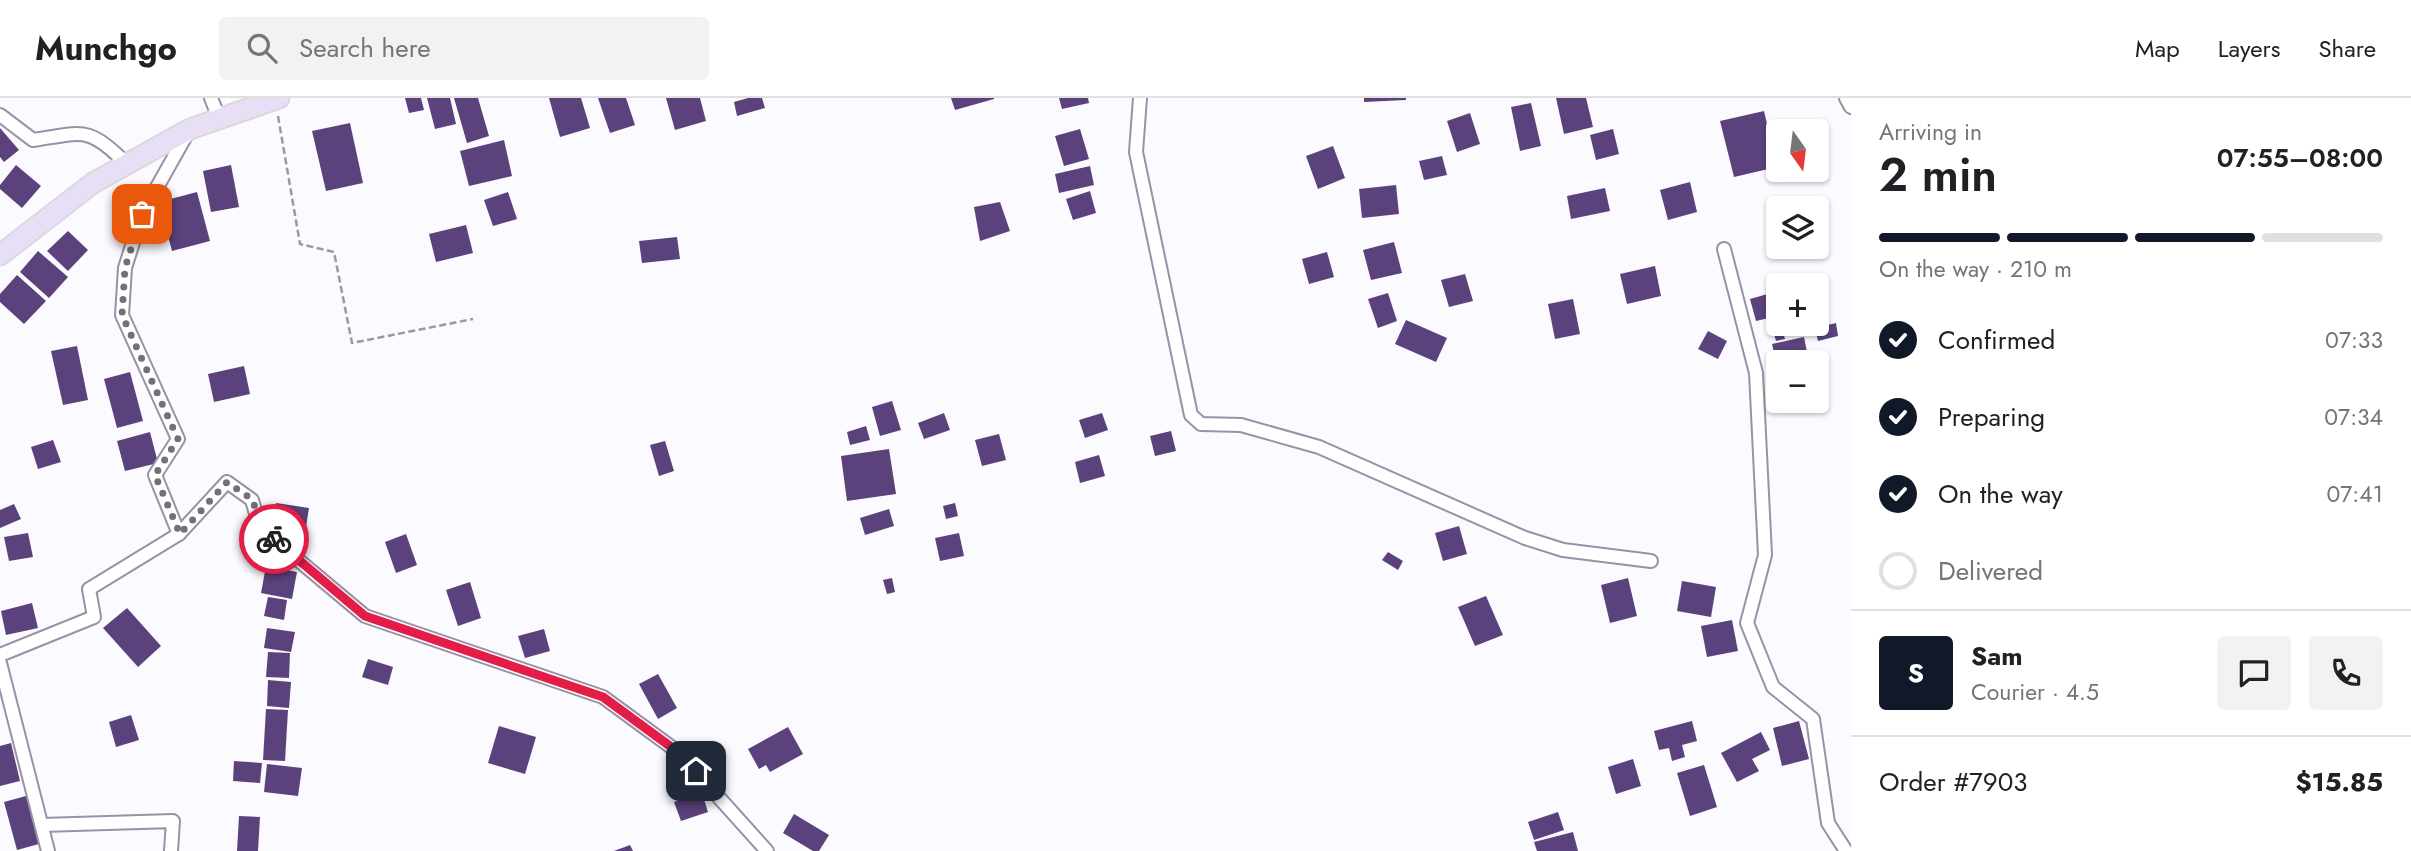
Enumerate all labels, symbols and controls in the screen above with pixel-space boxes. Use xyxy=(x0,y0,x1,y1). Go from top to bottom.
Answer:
search box xyxy=(219,17,709,80)
text: Munchgo xyxy=(35,25,177,72)
icon: search xyxy=(243,29,281,67)
text: Search here xyxy=(299,29,431,67)
text: Map xyxy=(2135,31,2180,66)
text: Layers xyxy=(2218,31,2280,66)
text: Share xyxy=(2318,31,2376,66)
text: Arriving in xyxy=(1879,115,1982,149)
north arrow xyxy=(1766,119,1829,182)
map controls xyxy=(1766,119,1829,413)
text: 07:55–08:00 xyxy=(2217,139,2383,177)
text: 2 min xyxy=(1879,142,1997,208)
pin xyxy=(112,184,172,244)
icon: bag xyxy=(123,195,161,233)
button: layers xyxy=(1766,196,1829,259)
text: On the way · 210 m xyxy=(1879,252,2072,286)
button: + xyxy=(1766,273,1829,336)
icon: check xyxy=(1879,321,1917,359)
text: Confirmed xyxy=(1938,321,2055,359)
text: 07:33 xyxy=(2325,323,2383,357)
button: − xyxy=(1766,350,1829,413)
icon: check xyxy=(1879,398,1917,436)
text: Preparing xyxy=(1938,398,2045,436)
text: 07:34 xyxy=(2324,400,2383,434)
icon: check xyxy=(1879,475,1917,513)
text: On the way xyxy=(1938,475,2063,513)
text: 07:41 xyxy=(2326,477,2383,511)
courier xyxy=(239,504,309,574)
icon: bike xyxy=(255,520,293,558)
text: Delivered xyxy=(1938,552,2043,590)
button: chat xyxy=(2217,636,2291,710)
button: phone xyxy=(2309,636,2383,710)
text: Sam xyxy=(1971,637,2023,675)
text: S xyxy=(1908,654,1924,692)
text: Courier · 4.5 xyxy=(1971,675,2099,709)
pin xyxy=(666,741,726,801)
icon: home xyxy=(677,752,715,790)
text: Order #7903 xyxy=(1879,763,2028,801)
text: $15.85 xyxy=(2295,763,2383,801)

